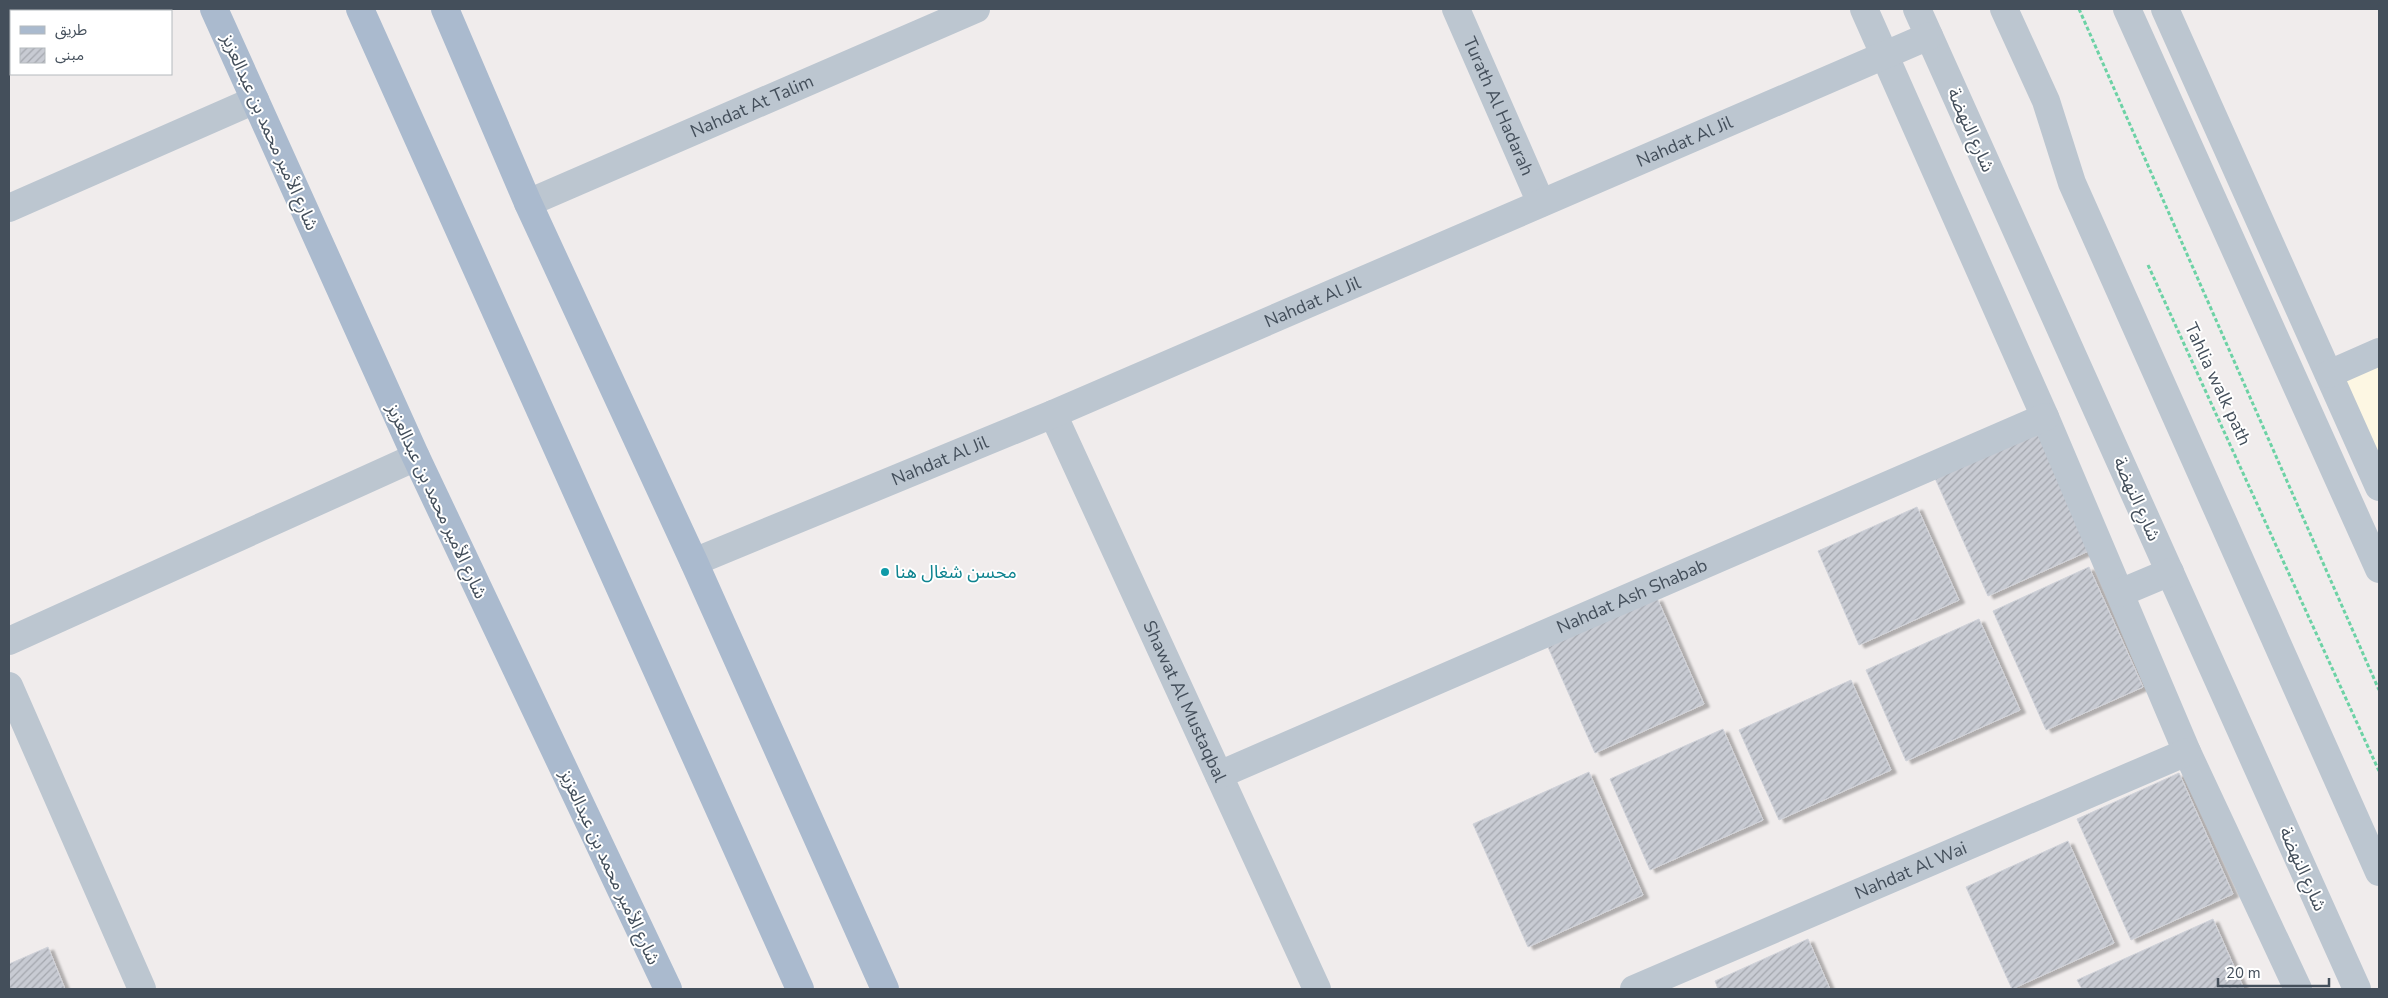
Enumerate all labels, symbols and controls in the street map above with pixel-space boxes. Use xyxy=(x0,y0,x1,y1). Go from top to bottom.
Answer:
legend xyxy=(10,10,172,75)
text: طريق xyxy=(55,20,87,40)
street label: شارع الأمير محمد بن عبدالعزيز xyxy=(214,29,324,235)
street label: Turath Al Hadarah xyxy=(1458,33,1539,179)
text: مبنى xyxy=(55,45,84,65)
street label: Nahdat At Talim xyxy=(687,69,817,143)
street label: شارع النهضة xyxy=(1940,84,2000,177)
street label: Nahdat Al Jil xyxy=(1633,110,1737,173)
street label: Nahdat Al Jil xyxy=(1261,270,1365,333)
street label: Tahlia walk path xyxy=(2179,319,2257,449)
street label: شارع الأمير محمد بن عبدالعزيز xyxy=(379,399,493,603)
street label: Nahdat Al Jil xyxy=(888,430,993,491)
street label: شارع النهضة xyxy=(2106,453,2166,546)
street label: Nahdat Ash Shabab xyxy=(1553,553,1711,639)
place label: محسن شغال هنا xyxy=(895,560,1017,584)
marker: محسن شغال هنا xyxy=(879,566,891,578)
street label: Shawat Al Mustaqbal xyxy=(1137,617,1233,786)
street label: شارع الأمير محمد بن عبدالعزيز xyxy=(552,765,666,969)
street label: شارع النهضة xyxy=(2272,823,2332,916)
street label: Nahdat Al Wai xyxy=(1851,836,1970,905)
scale bar xyxy=(2218,956,2329,988)
text: 20 m xyxy=(2226,963,2261,983)

